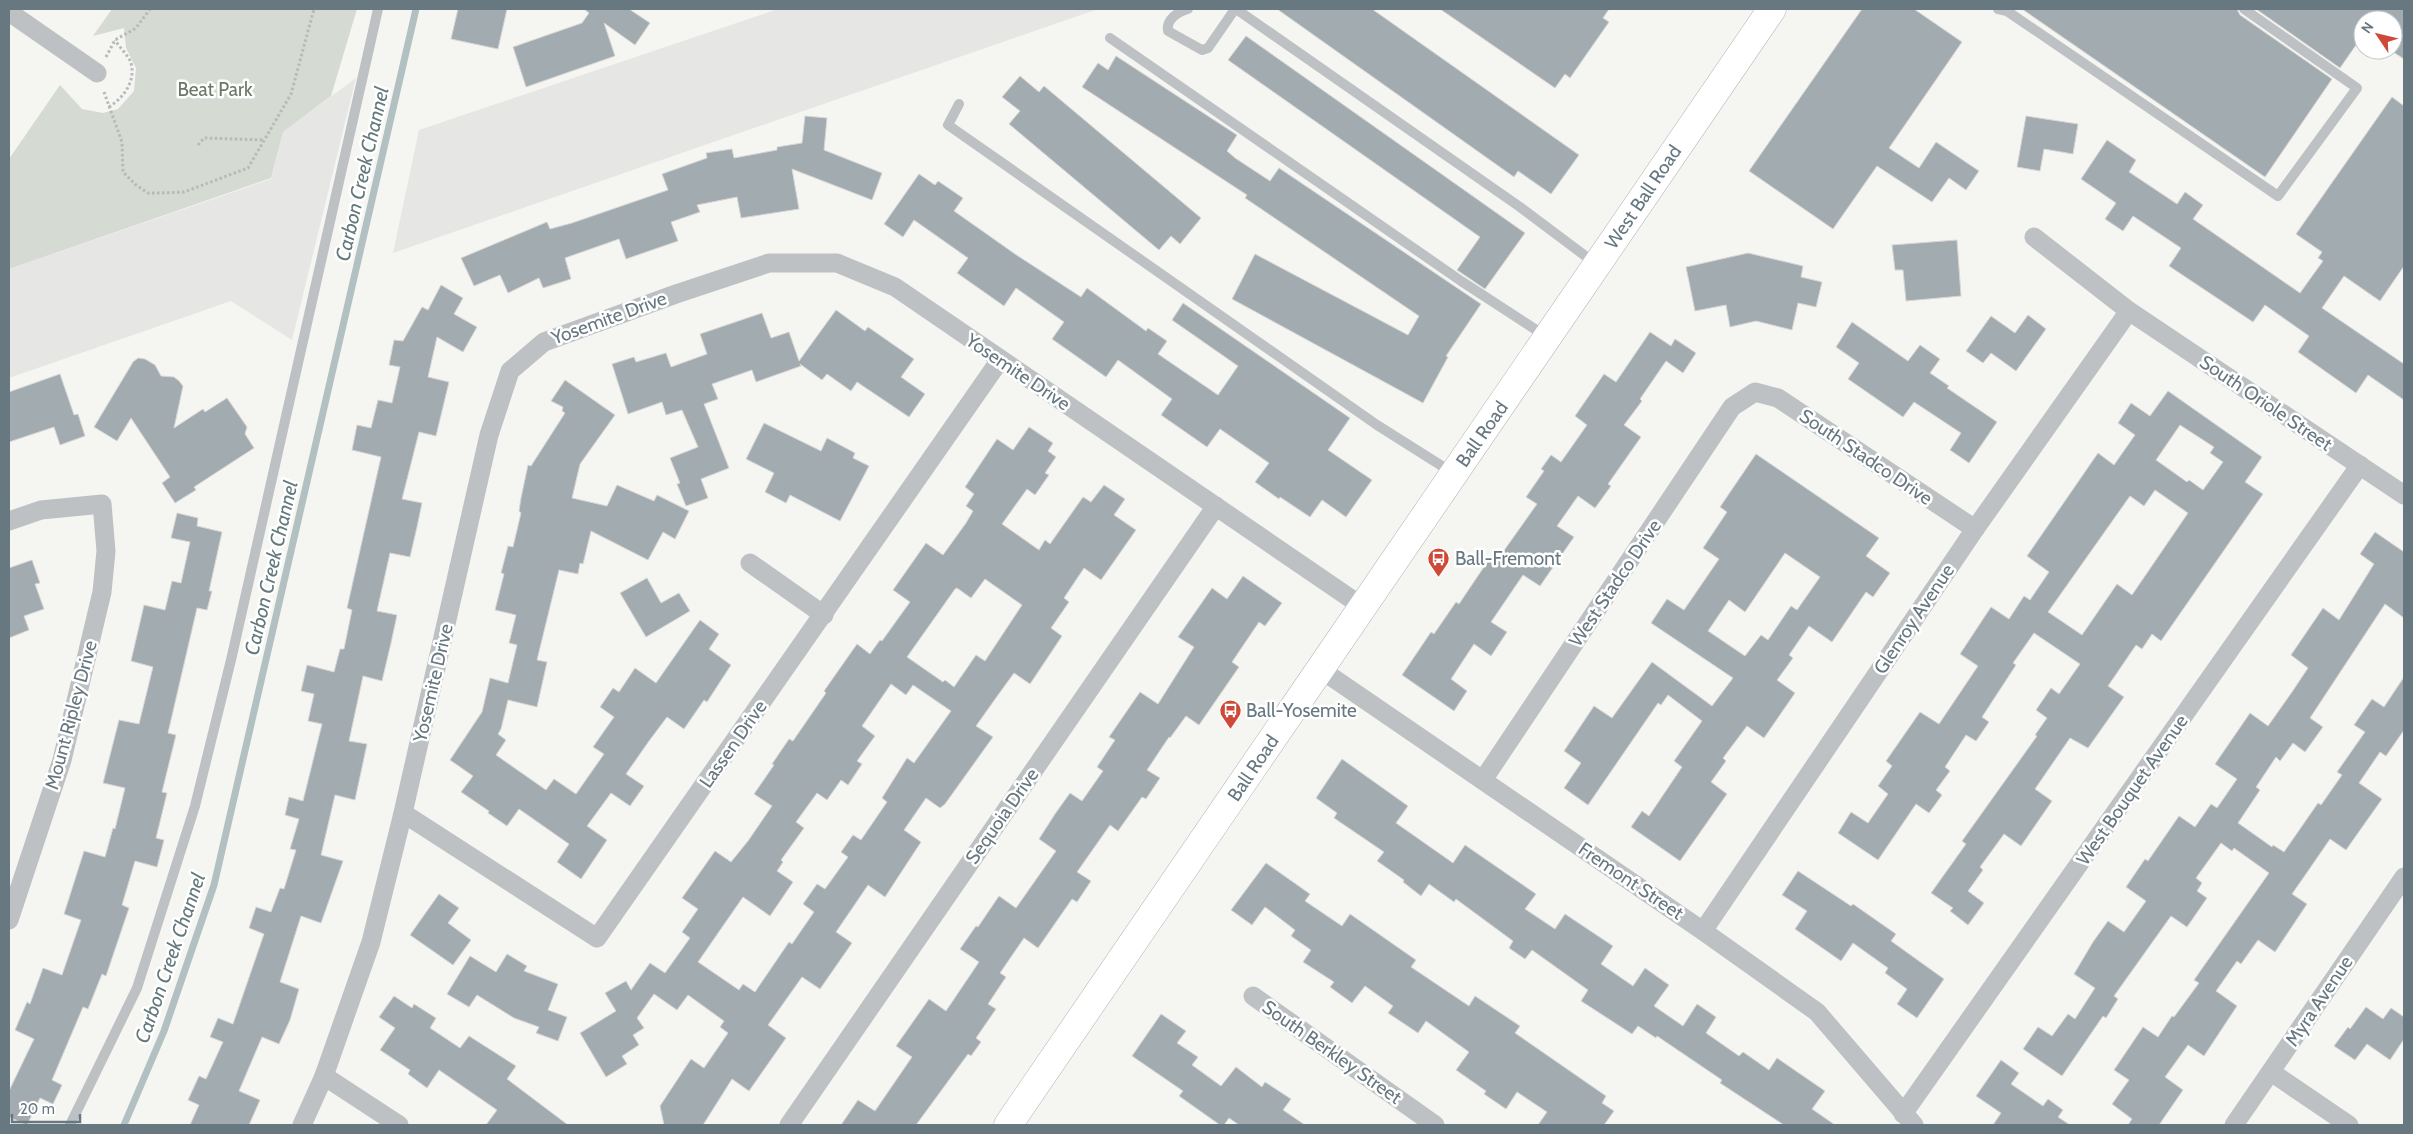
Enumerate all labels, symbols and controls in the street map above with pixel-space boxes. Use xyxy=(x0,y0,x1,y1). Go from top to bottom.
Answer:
north arrow xyxy=(2353,10,2403,60)
text: N xyxy=(2357,18,2378,37)
park label: Beat Park xyxy=(178,78,253,101)
water label: Carbon Creek Channel xyxy=(330,84,394,264)
street label: West Ball Road xyxy=(1600,141,1686,253)
street label: Yosemite Drive xyxy=(547,286,670,350)
street label: Yosemite Drive xyxy=(961,328,1075,415)
street label: South Oriole Street xyxy=(2195,350,2337,456)
street label: Ball Road xyxy=(1451,397,1513,471)
street label: South Stadco Drive xyxy=(1795,404,1937,510)
water label: Carbon Creek Channel xyxy=(239,478,303,658)
street label: West Stadco Drive xyxy=(1564,515,1666,651)
bus stop icon: Ball-Fremont xyxy=(1427,546,1451,577)
place label: Ball-Fremont xyxy=(1455,547,1562,570)
street label: Glenroy Avenue xyxy=(1869,559,1959,678)
street label: Yosemite Drive xyxy=(408,621,458,745)
street label: Mount Ripley Drive xyxy=(40,638,102,792)
street label: Lassen Drive xyxy=(694,696,772,792)
bus stop icon: Ball-Yosemite xyxy=(1218,698,1242,729)
place label: Ball-Yosemite xyxy=(1246,699,1357,722)
street label: West Bouquet Avenue xyxy=(2071,710,2193,870)
street label: Ball Road xyxy=(1223,731,1283,805)
street label: Sequoia Drive xyxy=(960,763,1044,868)
street label: Fremont Street xyxy=(1574,837,1688,925)
water label: Carbon Creek Channel xyxy=(130,870,210,1046)
street label: Myra Avenue xyxy=(2280,951,2358,1051)
street label: South Berkley Street xyxy=(1258,995,1407,1109)
scale bar xyxy=(12,1092,80,1124)
text: 20 m xyxy=(20,1100,55,1118)

